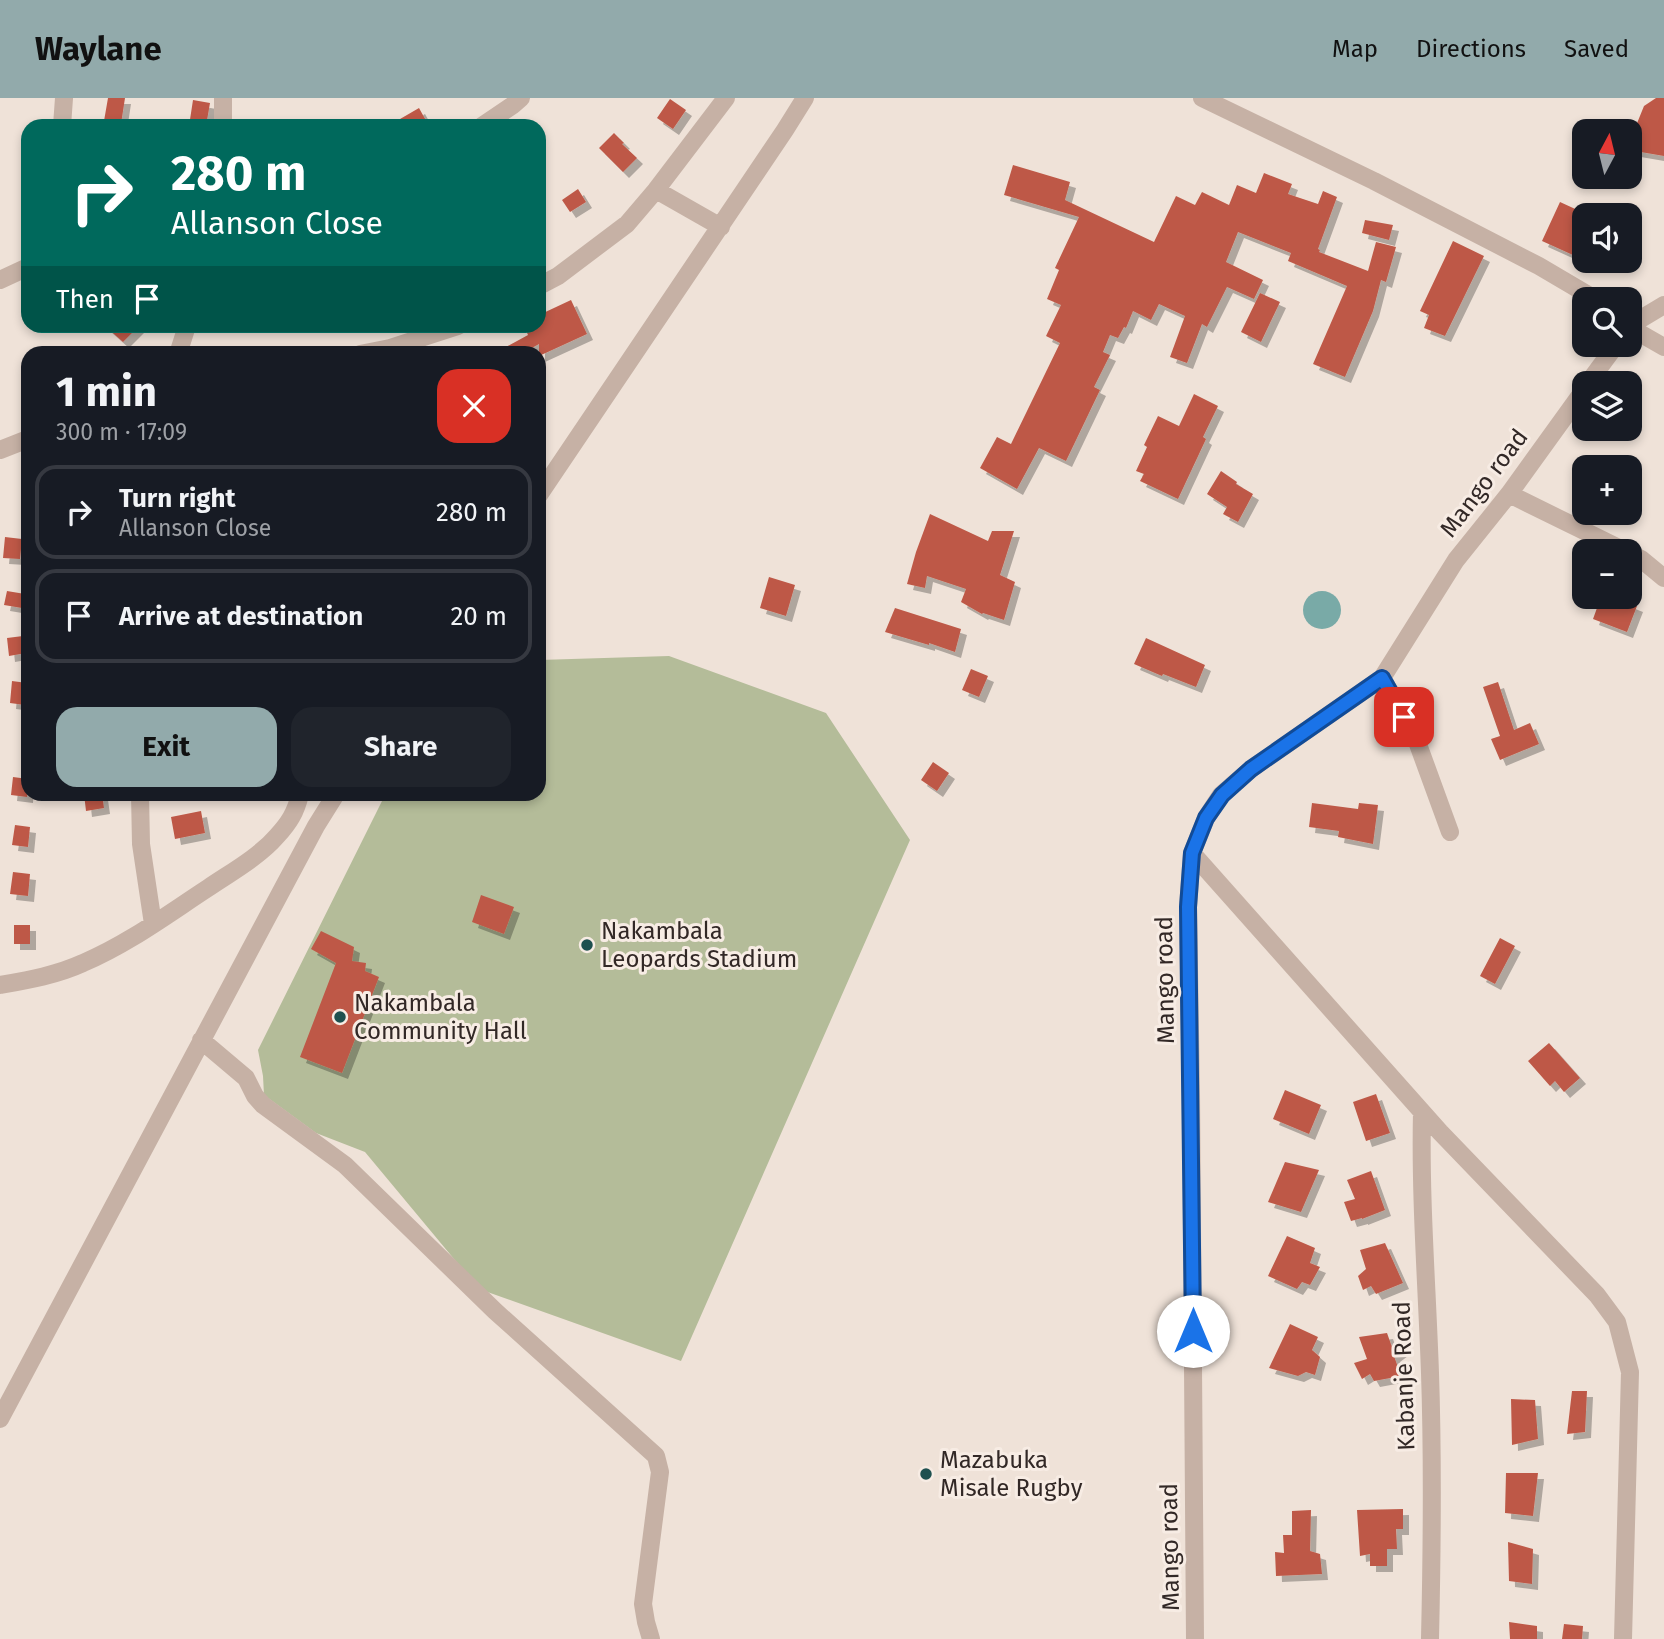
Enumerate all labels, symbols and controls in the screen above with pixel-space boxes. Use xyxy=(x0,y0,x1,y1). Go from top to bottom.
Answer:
text: Waylane xyxy=(35,29,162,69)
text: Map xyxy=(1332,35,1378,63)
text: Directions xyxy=(1416,35,1526,63)
text: Saved xyxy=(1564,35,1629,63)
north arrow xyxy=(1572,119,1642,189)
map controls xyxy=(1572,119,1642,609)
text: 280 m xyxy=(171,144,307,203)
icon: right xyxy=(56,147,147,238)
button: sound xyxy=(1572,203,1642,273)
text: Allanson Close xyxy=(171,204,383,242)
icon: arrive xyxy=(128,280,166,318)
text: Then xyxy=(56,284,114,315)
button: search xyxy=(1572,287,1642,357)
text: 1 min xyxy=(56,367,157,417)
button: close xyxy=(437,369,511,443)
button: layers xyxy=(1572,371,1642,441)
text: 300 m · 17:09 xyxy=(56,418,187,446)
street label: Mango road xyxy=(1434,423,1534,543)
button: + xyxy=(1572,455,1642,525)
text: Turn right xyxy=(119,483,236,514)
icon: right xyxy=(60,493,98,531)
text: 280 m xyxy=(436,497,507,528)
text: Allanson Close xyxy=(119,514,271,542)
button: − xyxy=(1572,539,1642,609)
icon: arrive xyxy=(60,597,98,635)
text: Arrive at destination xyxy=(119,601,363,632)
text: 20 m xyxy=(450,601,507,632)
pin xyxy=(1374,687,1434,747)
icon: arrive xyxy=(1385,698,1423,736)
button: Exit xyxy=(56,707,277,787)
button: Share xyxy=(291,707,511,787)
street label: Mango road xyxy=(1150,916,1180,1044)
place label: Nakambala Leopards Stadium xyxy=(601,917,797,973)
marker: Nakambala Leopards Stadium xyxy=(579,937,595,953)
place label: Nakambala Community Hall xyxy=(354,989,527,1045)
marker: Nakambala Community Hall xyxy=(332,1009,348,1025)
position arrow xyxy=(1156,1294,1230,1368)
street label: Kabanje Road xyxy=(1387,1301,1421,1451)
place label: Mazabuka Misale Rugby xyxy=(940,1446,1083,1502)
marker: Mazabuka Misale Rugby xyxy=(918,1466,934,1482)
street label: Mango road xyxy=(1155,1483,1185,1611)

